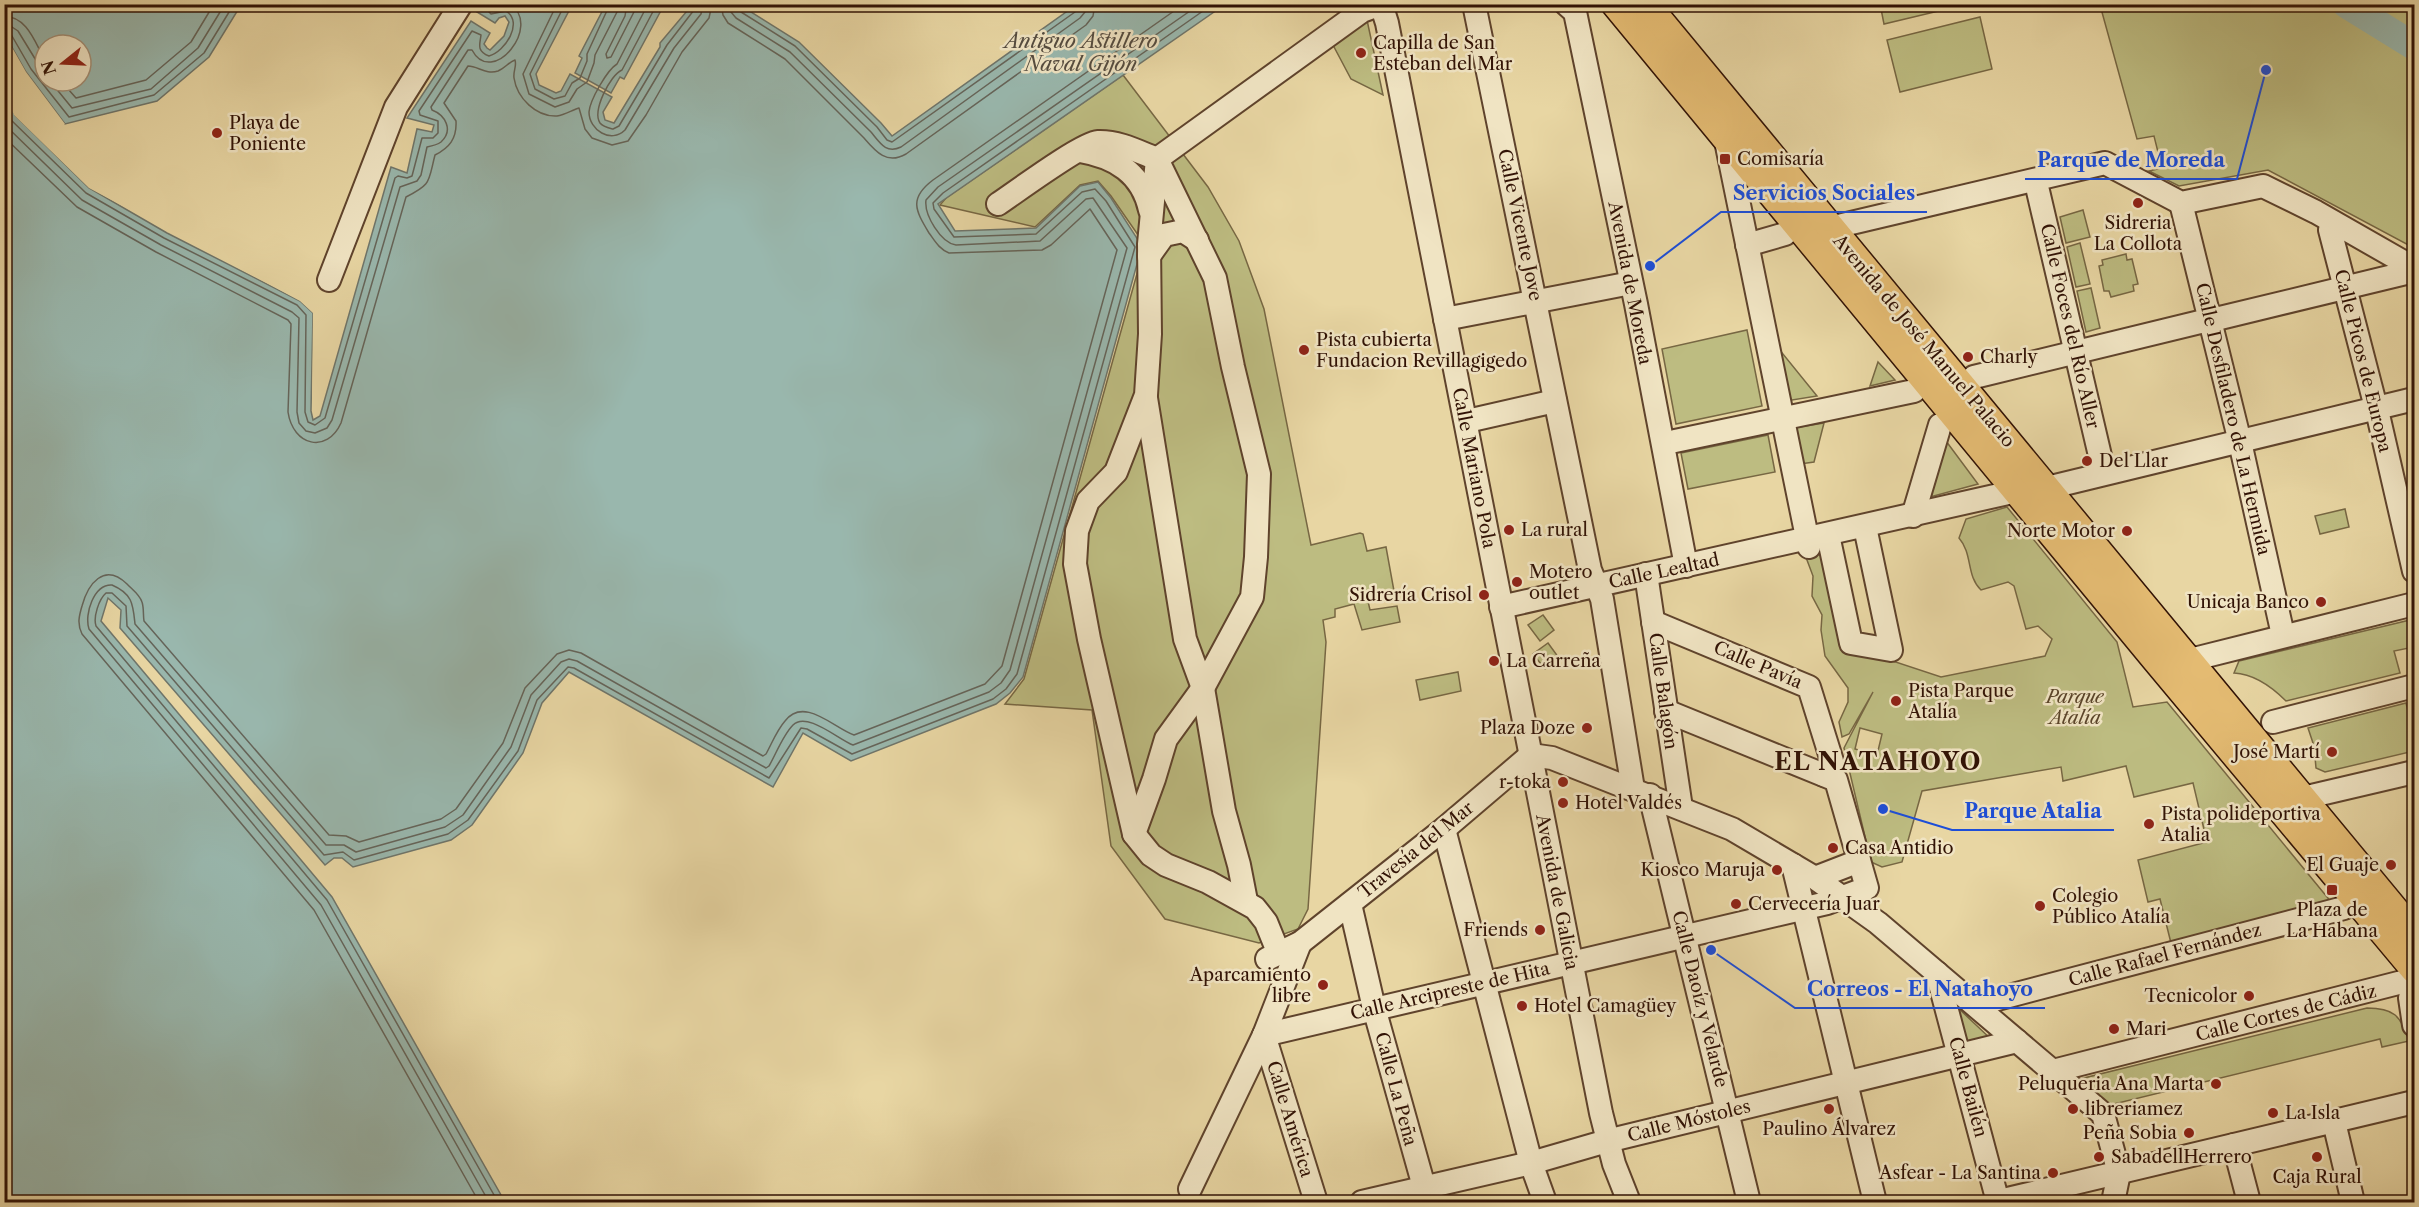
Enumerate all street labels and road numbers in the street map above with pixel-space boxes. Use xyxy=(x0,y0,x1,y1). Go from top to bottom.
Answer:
street label: Calle Vicente Jove xyxy=(1493,147,1547,303)
street label: Avenida de Moreda xyxy=(1603,199,1657,367)
street label: Calle Foces del Río Aller xyxy=(2036,221,2104,431)
street label: Avenida de José Manuel Palacio xyxy=(1828,229,2020,452)
street label: Calle Picos de Europa xyxy=(2330,267,2397,455)
street label: Calle Desfiladero de La Hermida xyxy=(2191,281,2275,558)
street label: Calle Mariano Pola xyxy=(1448,386,1500,551)
street label: Calle Lealtad xyxy=(1607,549,1721,593)
street label: Calle Balagón xyxy=(1644,631,1682,751)
street label: Calle Pavía xyxy=(1710,636,1806,694)
street label: Travesía del Mar xyxy=(1354,797,1478,903)
street label: Avenida de Galicia xyxy=(1531,811,1583,972)
street label: Calle Daoíz y Velarde xyxy=(1667,908,1733,1090)
street label: Calle Rafael Fernández xyxy=(2066,919,2264,991)
street label: Calle Arcipreste de Hita xyxy=(1348,957,1552,1025)
street label: Calle Cortes de Cádiz xyxy=(2193,980,2379,1046)
street label: Calle La Peña xyxy=(1370,1030,1422,1149)
street label: Calle Bailén xyxy=(1944,1034,1992,1140)
street label: Calle América xyxy=(1262,1058,1318,1180)
street label: Calle Móstoles xyxy=(1625,1095,1753,1147)

